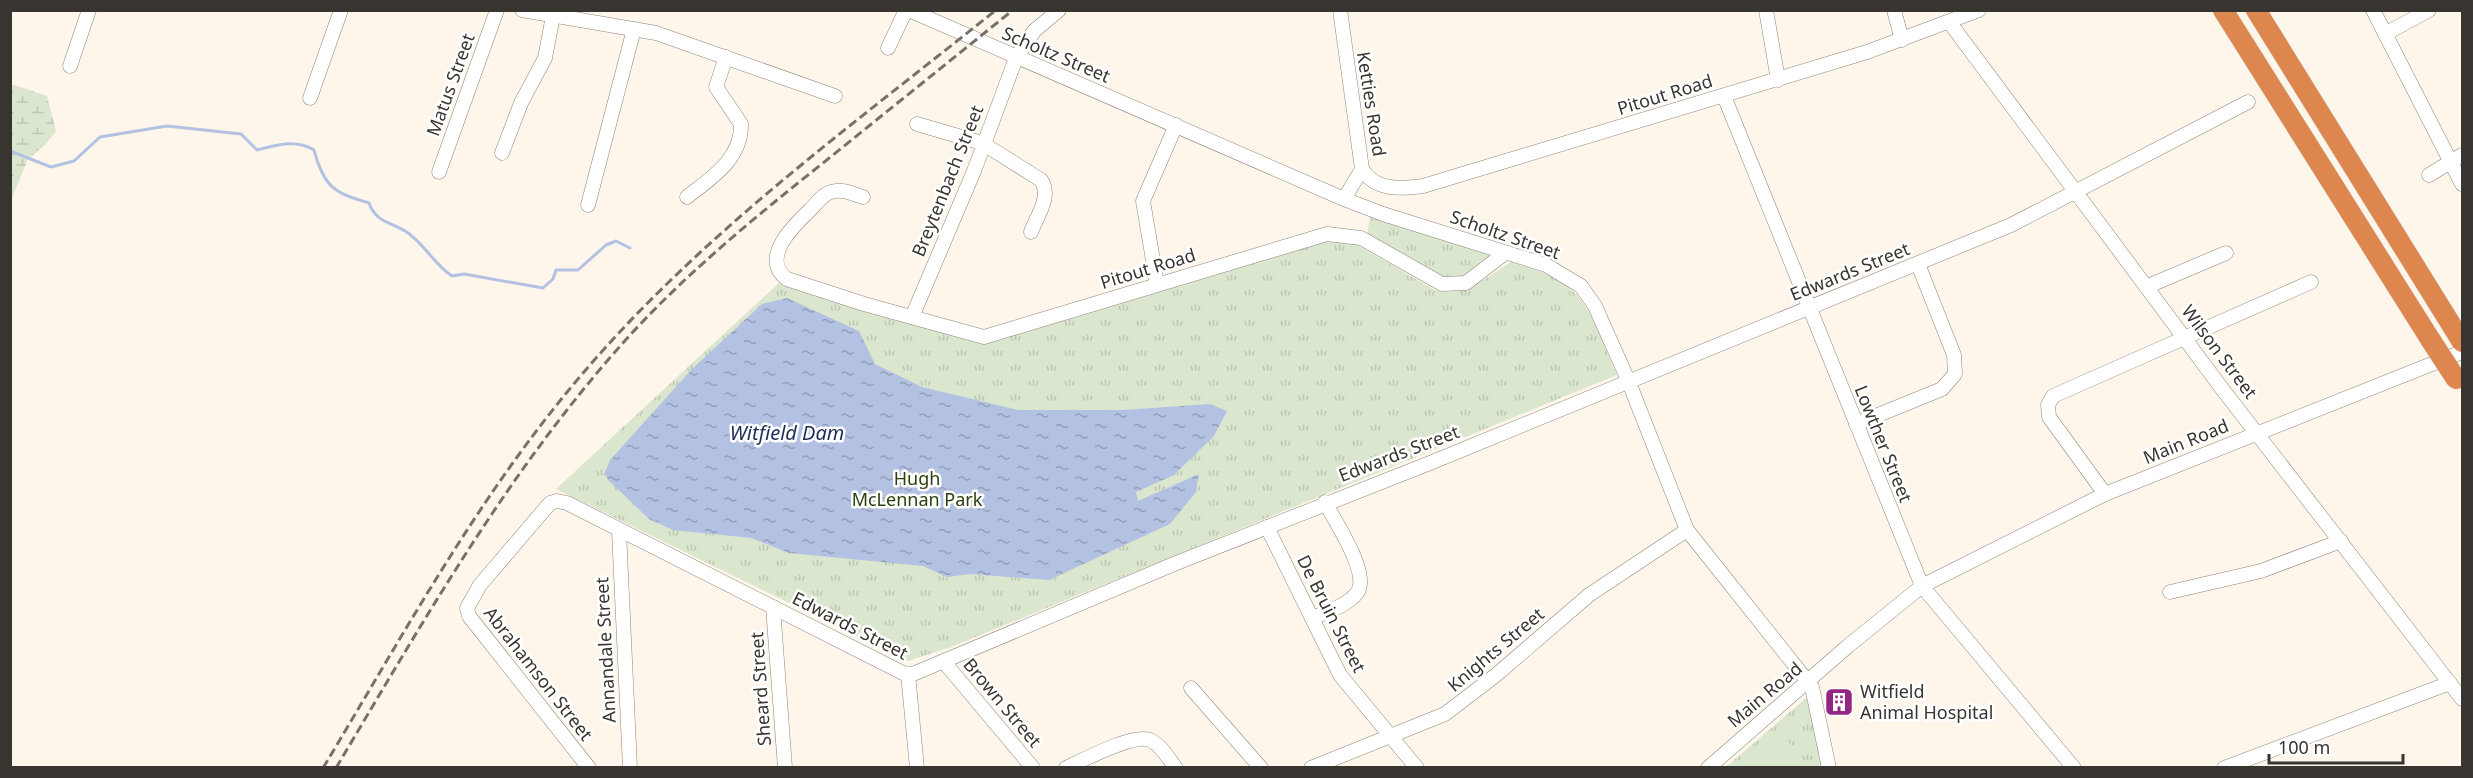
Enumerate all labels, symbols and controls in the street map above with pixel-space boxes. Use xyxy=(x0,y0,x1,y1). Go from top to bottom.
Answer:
street label: Scholtz Street xyxy=(999,21,1115,88)
street label: Matus Street xyxy=(420,30,480,139)
street label: Ketties Road xyxy=(1352,50,1392,158)
street label: Pitout Road xyxy=(1614,68,1715,120)
street label: Breytenbach Street xyxy=(906,101,989,260)
street label: Scholtz Street xyxy=(1447,204,1564,264)
street label: Edwards Street xyxy=(1786,236,1913,306)
street label: Pitout Road xyxy=(1097,242,1198,294)
street label: Wilson Street xyxy=(2177,300,2263,404)
street label: Lowther Street xyxy=(1850,382,1919,506)
street label: Main Road xyxy=(2139,413,2232,469)
water label: Witfield Dam xyxy=(730,419,844,446)
street label: Edwards Street xyxy=(1335,419,1463,487)
park label: Hugh McLennan Park xyxy=(852,466,983,511)
street label: De Bruin Street xyxy=(1292,551,1372,677)
street label: Annandale Street xyxy=(589,576,621,724)
street label: Edwards Street xyxy=(788,586,913,665)
street label: Knights Street xyxy=(1442,601,1549,697)
street label: Abrahamson Street xyxy=(479,602,599,746)
street label: Sheard Street xyxy=(744,631,776,747)
street label: Brown Street xyxy=(958,653,1047,752)
street label: Main Road xyxy=(1722,656,1807,732)
place label: Witfield Animal Hospital xyxy=(1860,679,1993,724)
building icon: Witfield Animal Hospital xyxy=(1823,686,1855,718)
scale bar xyxy=(2269,727,2402,765)
text: 100 m xyxy=(2278,735,2330,759)

